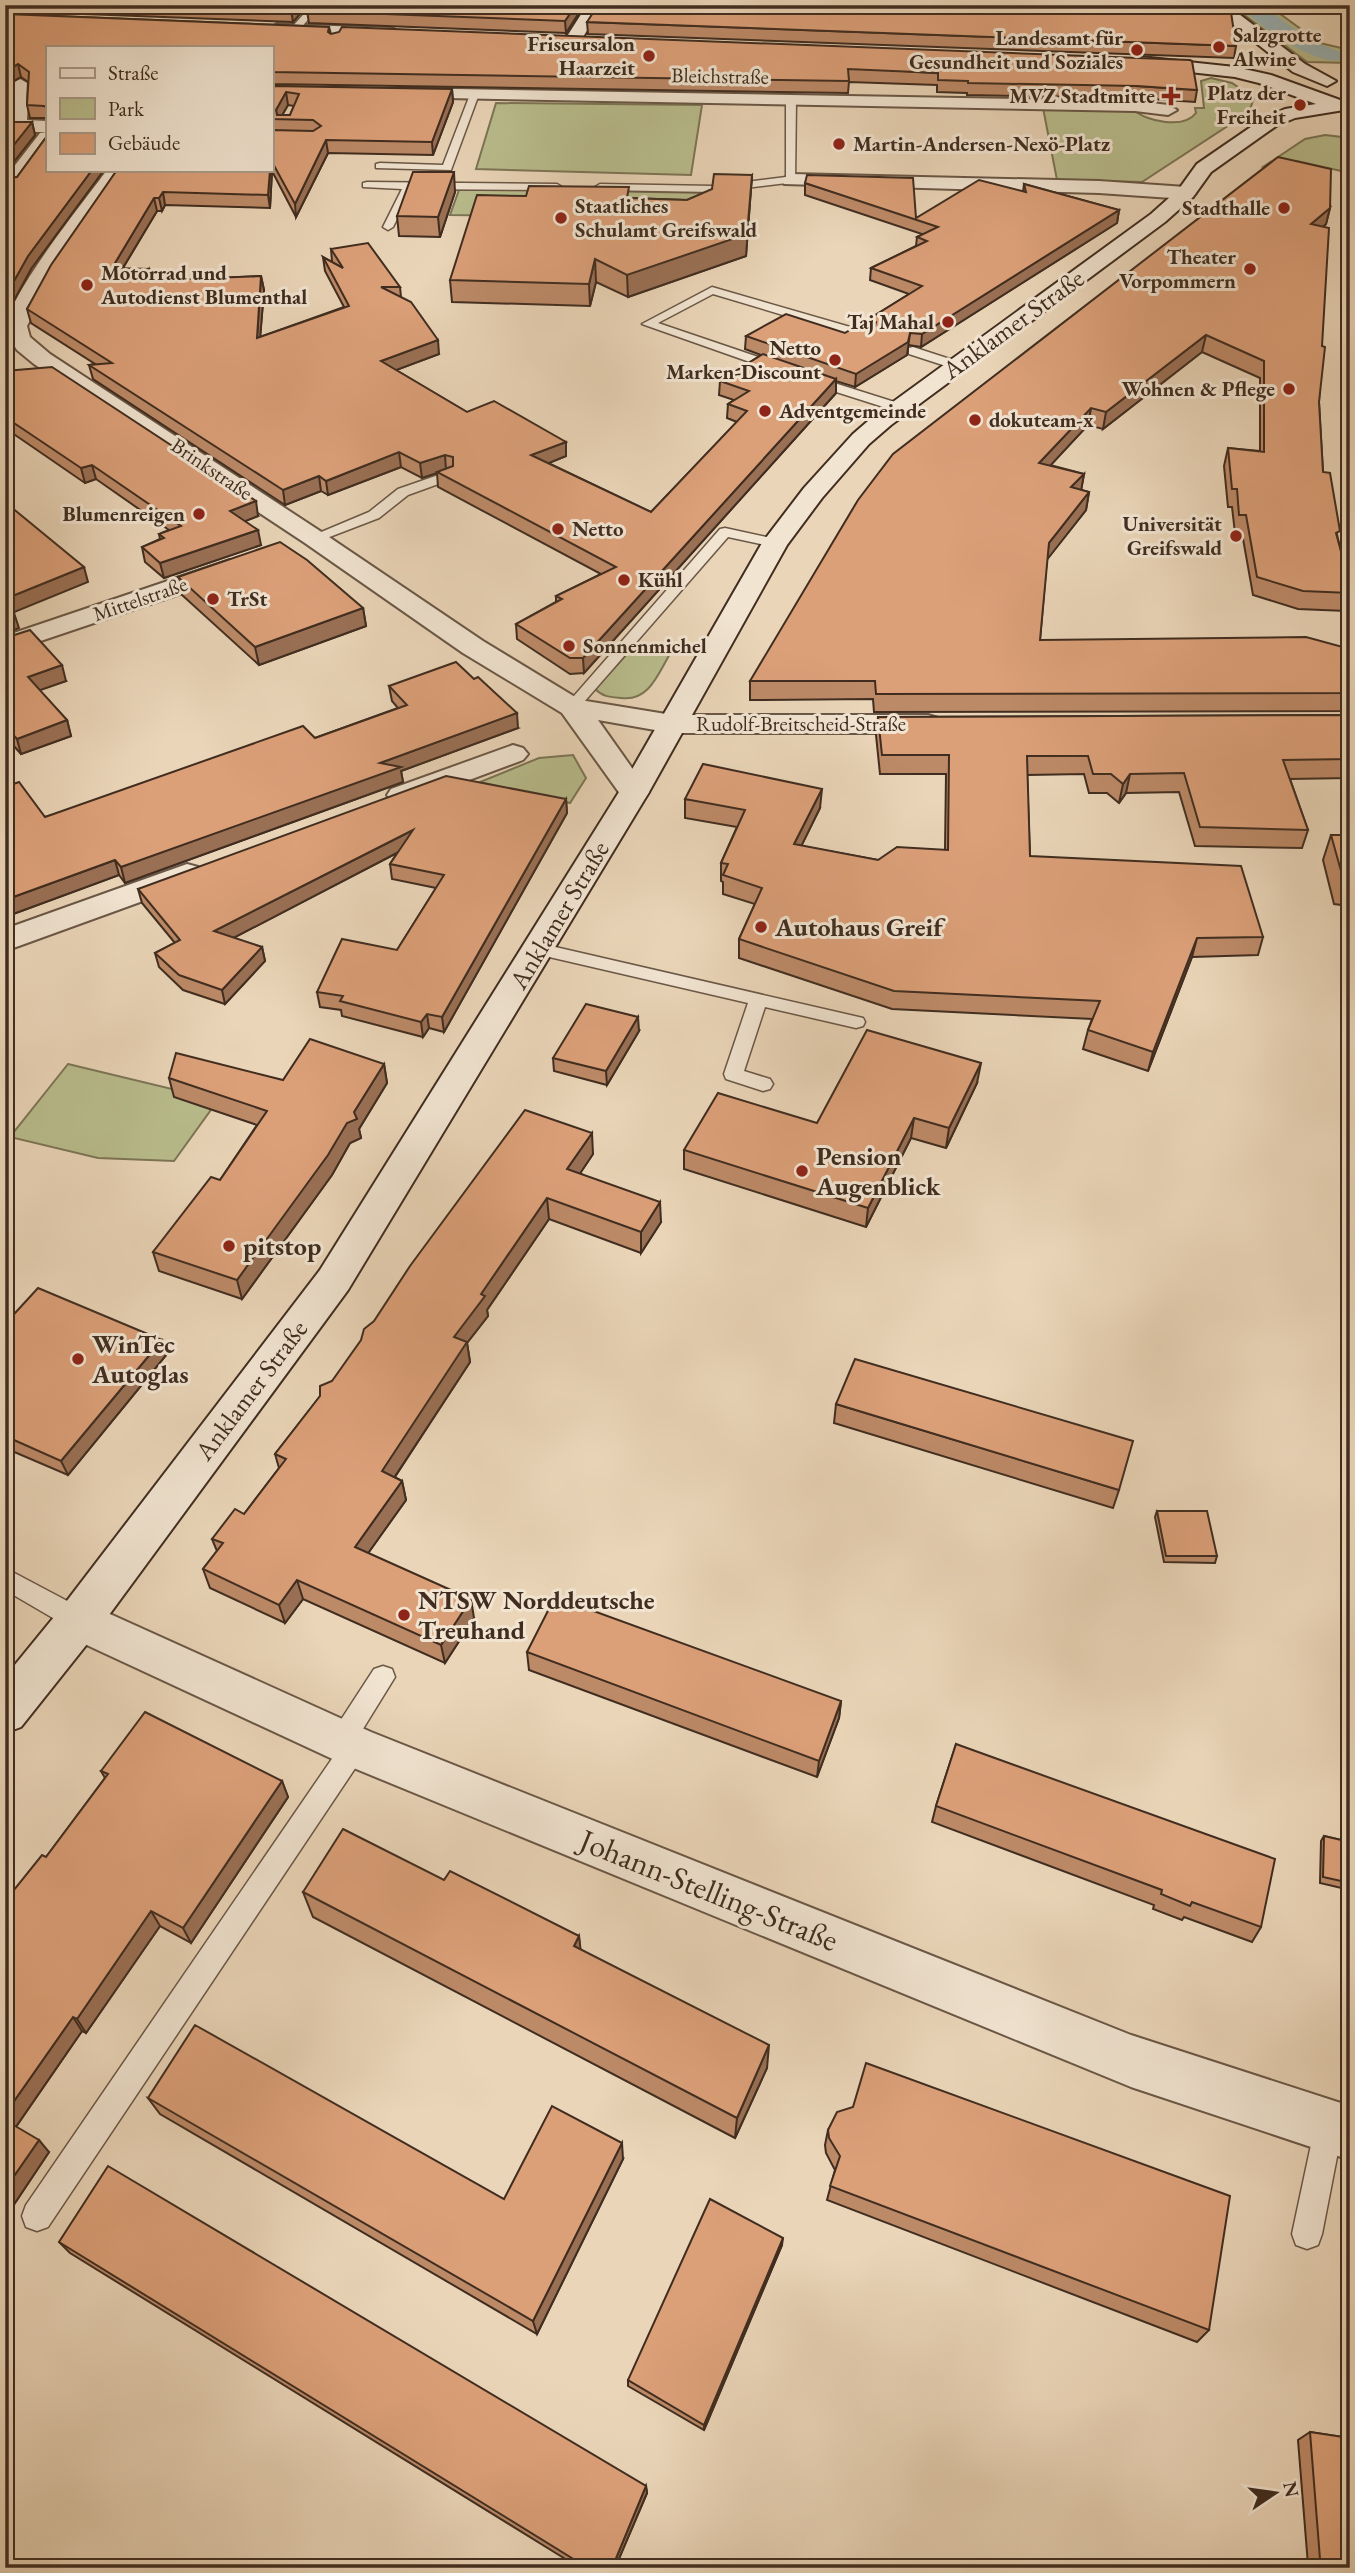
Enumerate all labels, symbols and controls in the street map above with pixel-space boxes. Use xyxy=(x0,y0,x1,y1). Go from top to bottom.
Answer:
place label: Salzgrotte Alwine xyxy=(1232,21,1322,72)
place label: Landesamt für Gesundheit und Soziales xyxy=(909,24,1123,75)
place label: Friseursalon Haarzeit xyxy=(527,30,635,81)
marker: Salzgrotte Alwine xyxy=(1211,39,1227,55)
marker: Landesamt für Gesundheit und Soziales xyxy=(1129,42,1145,58)
legend xyxy=(46,46,273,172)
marker: Friseursalon Haarzeit xyxy=(641,48,657,64)
text: Straße xyxy=(108,59,159,86)
street label: Bleichstraße xyxy=(671,61,769,90)
place label: Platz der Freiheit xyxy=(1207,79,1286,130)
place label: MVZ Stadtmitte xyxy=(1009,82,1155,109)
marker: MVZ Stadtmitte xyxy=(1161,86,1181,106)
text: Park xyxy=(108,95,145,122)
marker: Platz der Freiheit xyxy=(1292,97,1308,113)
text: Gebäude xyxy=(108,129,180,156)
place label: Martin-Andersen-Nexö-Platz xyxy=(853,130,1110,157)
marker: Martin-Andersen-Nexö-Platz xyxy=(831,136,847,152)
place label: Staatliches Schulamt Greifswald xyxy=(575,192,758,243)
place label: Stadthalle xyxy=(1182,194,1270,221)
marker: Stadthalle xyxy=(1276,200,1292,216)
marker: Staatliches Schulamt Greifswald xyxy=(553,210,569,226)
place label: Theater Vorpommern xyxy=(1119,243,1236,294)
place label: Motorrad und Autodienst Blumenthal xyxy=(100,259,307,310)
street label: Anklamer Straße xyxy=(935,261,1091,388)
marker: Theater Vorpommern xyxy=(1242,261,1258,277)
marker: Motorrad und Autodienst Blumenthal xyxy=(79,277,95,293)
place label: Taj Mahal xyxy=(847,308,934,335)
marker: Taj Mahal xyxy=(940,314,956,330)
place label: Netto Marken-Discount xyxy=(666,334,821,385)
marker: Netto Marken-Discount xyxy=(827,352,843,368)
place label: Wohnen & Pflege xyxy=(1122,375,1275,402)
marker: Wohnen & Pflege xyxy=(1281,381,1297,397)
place label: Adventgemeinde xyxy=(778,397,926,424)
marker: Adventgemeinde xyxy=(757,403,773,419)
place label: dokuteam-x xyxy=(989,406,1094,433)
marker: dokuteam-x xyxy=(967,412,983,428)
street label: Brinkstraße xyxy=(166,431,258,506)
place label: Blumenreigen xyxy=(63,500,185,527)
marker: Blumenreigen xyxy=(191,506,207,522)
place label: Universität Greifswald xyxy=(1123,510,1222,561)
place label: Netto xyxy=(572,515,624,542)
marker: Netto xyxy=(550,521,566,537)
marker: Universität Greifswald xyxy=(1228,528,1244,544)
place label: Kühl xyxy=(638,566,683,593)
street label: Mittelstraße xyxy=(89,570,191,627)
marker: Kühl xyxy=(616,572,632,588)
place label: TrSt xyxy=(227,585,267,612)
marker: TrSt xyxy=(205,591,221,607)
place label: Sonnenmichel xyxy=(583,632,707,659)
marker: Sonnenmichel xyxy=(561,638,577,654)
street label: Rudolf-Breitscheid-Straße xyxy=(696,710,906,737)
street label: Anklamer Straße xyxy=(501,835,617,996)
place label: Autohaus Greif xyxy=(774,910,946,944)
marker: Autohaus Greif xyxy=(753,919,769,935)
place label: Pension Augenblick xyxy=(815,1139,941,1203)
marker: Pension Augenblick xyxy=(794,1163,810,1179)
place label: pitstop xyxy=(243,1229,321,1263)
marker: pitstop xyxy=(221,1238,237,1254)
street label: Anklamer Straße xyxy=(186,1313,315,1468)
place label: WinTec Autoglas xyxy=(91,1327,189,1391)
marker: WinTec Autoglas xyxy=(70,1351,86,1367)
place label: NTSW Norddeutsche Treuhand xyxy=(418,1583,655,1647)
marker: NTSW Norddeutsche Treuhand xyxy=(396,1607,412,1623)
street label: Johann-Stelling-Straße xyxy=(571,1818,844,1961)
north arrow xyxy=(1240,2458,1310,2528)
text: N xyxy=(1277,2479,1305,2500)

